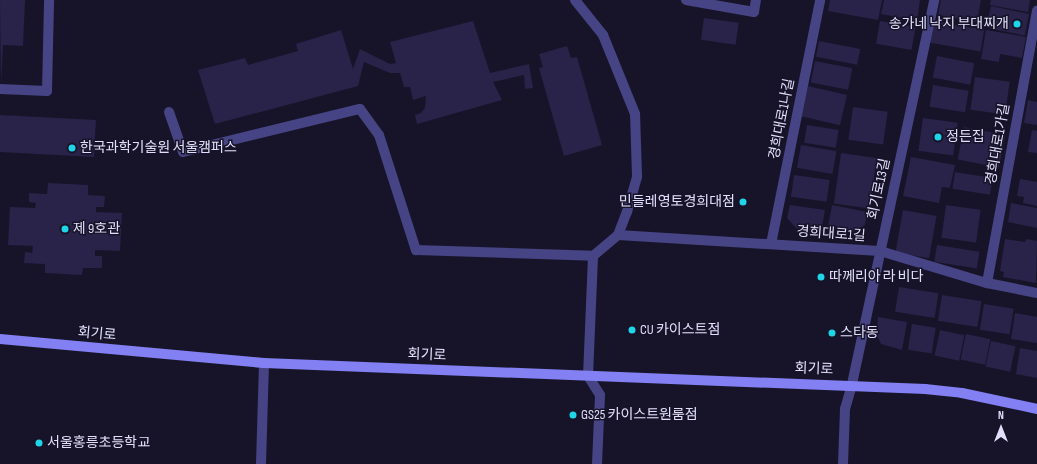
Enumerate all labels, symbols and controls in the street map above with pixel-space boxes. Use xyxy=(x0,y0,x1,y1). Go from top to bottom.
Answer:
place label: 송가네 낙지 부대찌개 xyxy=(889,16,1009,32)
marker: 송가네 낙지 부대찌개 xyxy=(1012,19,1022,29)
street label: 경희대로1나길 xyxy=(766,77,798,161)
street label: 경희대로1가길 xyxy=(983,102,1013,186)
place label: 정든집 xyxy=(946,129,985,145)
marker: 정든집 xyxy=(933,132,943,142)
place label: 한국과학기술원 서울캠퍼스 xyxy=(80,140,237,156)
marker: 한국과학기술원 서울캠퍼스 xyxy=(67,143,77,153)
street label: 회기로13길 xyxy=(864,157,894,221)
place label: 민들레영토경희대점 xyxy=(619,194,735,210)
marker: 민들레영토경희대점 xyxy=(738,197,748,207)
place label: 제 9호관 xyxy=(73,221,120,237)
street label: 경희대로1길 xyxy=(796,223,866,245)
marker: 제 9호관 xyxy=(60,224,70,234)
place label: 따께리아 라 비다 xyxy=(829,269,924,285)
marker: 따께리아 라 비다 xyxy=(816,272,826,282)
place label: CU 카이스트점 xyxy=(640,322,720,338)
street label: 회기로 xyxy=(77,324,117,344)
marker: CU 카이스트점 xyxy=(627,325,637,335)
place label: 스타동 xyxy=(840,325,879,341)
marker: 스타동 xyxy=(827,328,837,338)
street label: 회기로 xyxy=(407,346,447,364)
street label: 회기로 xyxy=(794,360,834,378)
place label: GS25 카이스트원룸점 xyxy=(581,407,698,423)
north arrow xyxy=(981,408,1021,448)
text: N xyxy=(998,409,1004,422)
marker: GS25 카이스트원룸점 xyxy=(568,410,578,420)
place label: 서울홍릉초등학교 xyxy=(47,435,150,451)
marker: 서울홍릉초등학교 xyxy=(34,438,44,448)

